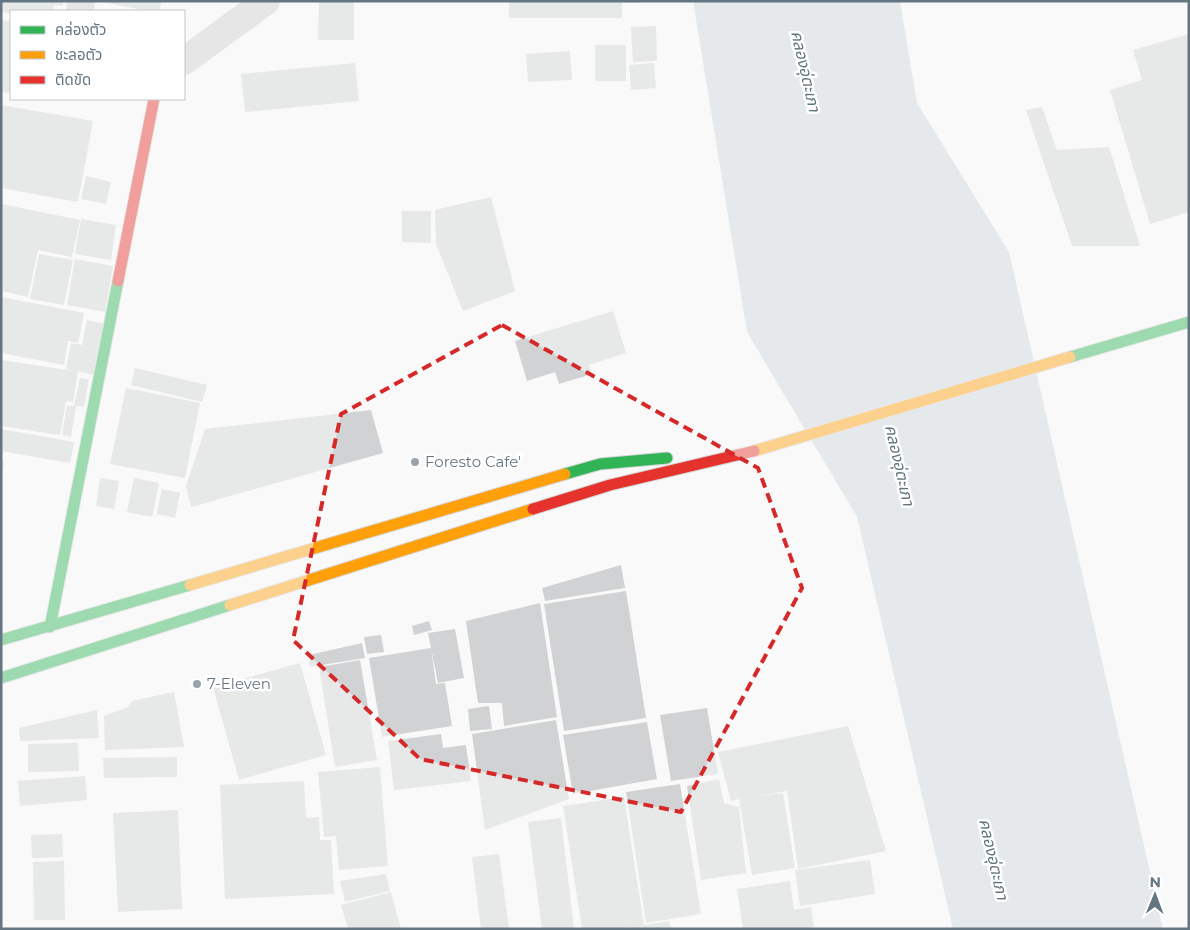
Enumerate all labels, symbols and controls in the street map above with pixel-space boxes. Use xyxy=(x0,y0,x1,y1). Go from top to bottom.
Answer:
legend xyxy=(10,10,185,100)
text: คล่องตัว xyxy=(55,20,106,39)
water label: คลองอุ่ตะเภา xyxy=(786,29,824,115)
text: ชะลอตัว xyxy=(55,45,102,64)
text: ติดขัด xyxy=(55,70,91,89)
water label: คลองอุ่ตะเภา xyxy=(880,423,918,509)
place label: Foresto Cafe' xyxy=(425,452,521,471)
marker: Foresto Cafe' xyxy=(409,456,421,468)
place label: 7-Eleven xyxy=(207,674,271,693)
marker: 7-Eleven xyxy=(191,678,203,690)
water label: คลองอุ่ตะเภา xyxy=(974,817,1012,903)
north arrow xyxy=(1130,870,1180,920)
text: N xyxy=(1149,873,1161,891)

